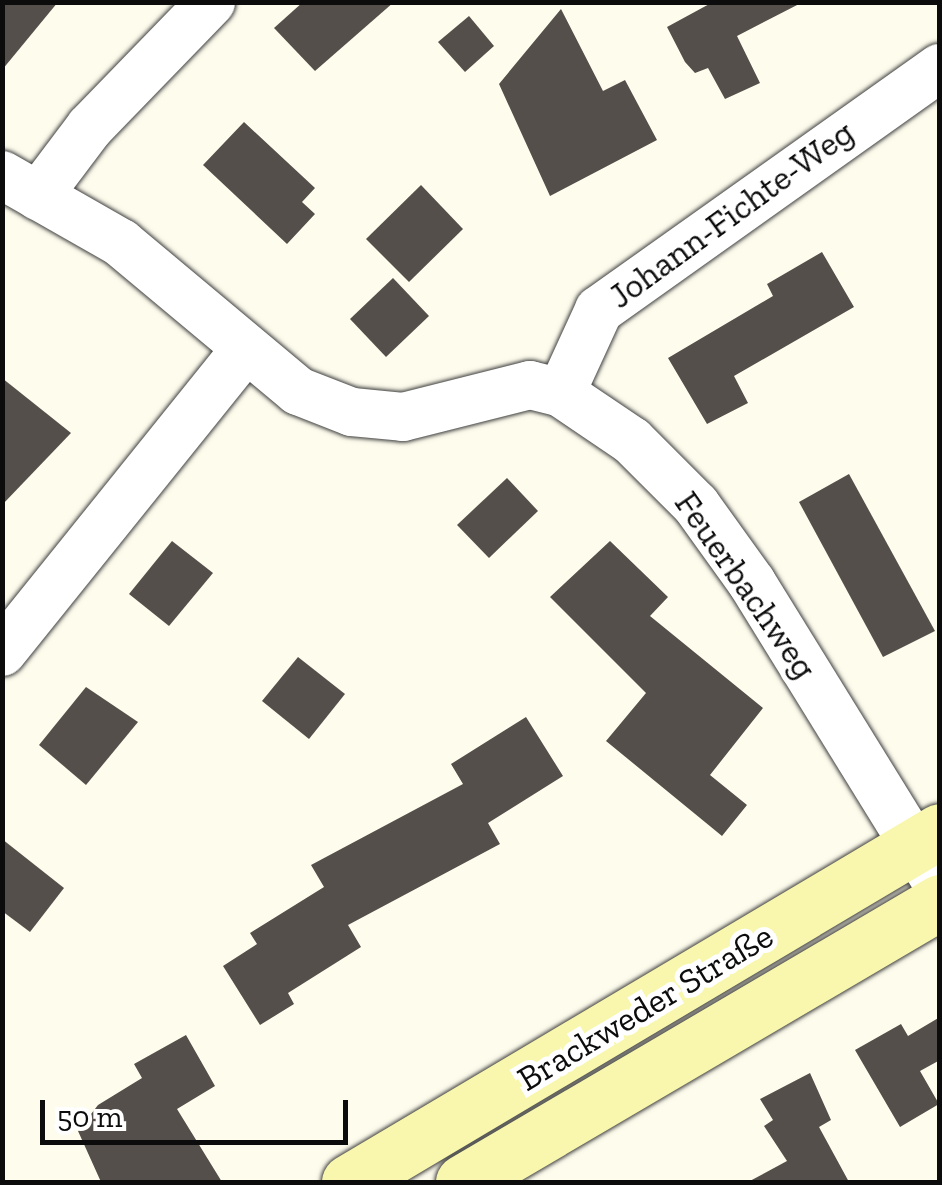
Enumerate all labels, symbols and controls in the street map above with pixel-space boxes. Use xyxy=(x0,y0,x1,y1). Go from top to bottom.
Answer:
street label: Johann-Fichte-Weg xyxy=(600,111,862,317)
street label: Feuerbachweg xyxy=(666,483,826,687)
street label: Brackweder Straße xyxy=(510,914,780,1100)
scale bar xyxy=(45,1080,352,1142)
text: 50 m xyxy=(57,1099,122,1135)

